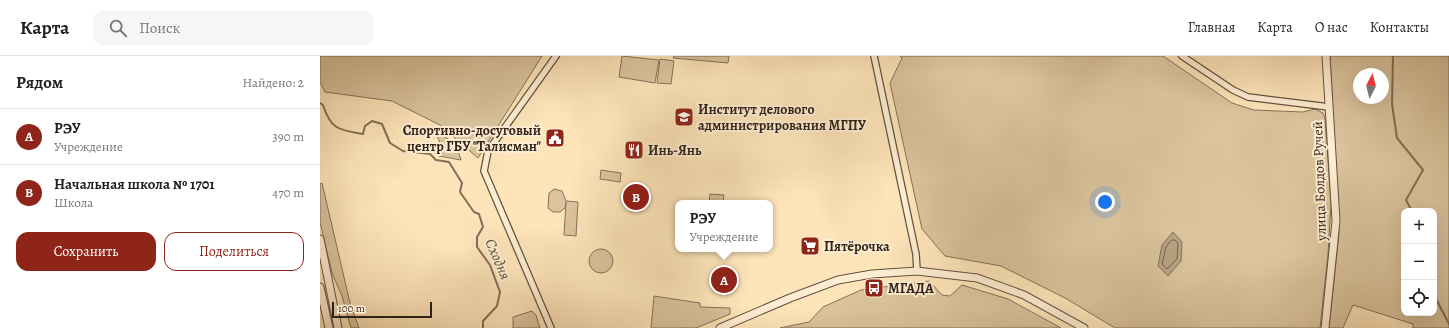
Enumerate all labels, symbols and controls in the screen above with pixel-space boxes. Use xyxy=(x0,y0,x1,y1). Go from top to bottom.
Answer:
search box xyxy=(93,10,373,46)
text: Карта xyxy=(20,15,69,41)
icon: search xyxy=(107,17,129,39)
text: Поиск xyxy=(139,18,180,38)
text: Главная xyxy=(1188,18,1235,37)
text: Карта xyxy=(1257,18,1293,37)
text: О нас xyxy=(1315,18,1348,37)
text: Контакты xyxy=(1370,18,1429,37)
north arrow xyxy=(1353,68,1389,104)
text: Рядом xyxy=(16,71,63,94)
text: Найдено: 2 xyxy=(243,74,304,91)
place label: Институт делового администрирования МГПУ xyxy=(698,100,867,135)
school or university icon: Институт делового администрирования МГПУ xyxy=(673,106,695,128)
text: РЭУ xyxy=(54,118,81,138)
place label: Спортивно-досуговый центр ГБУ "Талисман" xyxy=(403,121,542,156)
street label: улица Болдов Ручей xyxy=(1308,121,1331,242)
public building icon: Спортивно-досуговый центр ГБУ "Талисман" xyxy=(544,127,566,149)
text: A xyxy=(25,128,33,145)
text: 390 m xyxy=(272,128,304,145)
text: Учреждение xyxy=(54,138,123,155)
restaurant icon: Инь-Янь xyxy=(623,139,645,161)
place label: Инь-Янь xyxy=(648,141,702,160)
text: Начальная школа № 1701 xyxy=(54,174,215,194)
pin: B xyxy=(623,182,649,212)
text: B xyxy=(25,184,33,201)
text: 470 m xyxy=(272,184,304,201)
your location xyxy=(1095,192,1115,212)
text: Школа xyxy=(54,194,93,211)
popup xyxy=(675,200,773,252)
text: РЭУ xyxy=(690,208,716,228)
map controls xyxy=(1401,208,1437,316)
button: + xyxy=(1401,208,1437,244)
text: Учреждение xyxy=(690,228,758,245)
button: Сохранить xyxy=(16,232,156,271)
button: Поделиться xyxy=(164,232,304,271)
water label: Сходня xyxy=(480,235,516,283)
supermarket icon: Пятёрочка xyxy=(799,235,821,257)
place label: Пятёрочка xyxy=(824,237,890,256)
button: − xyxy=(1401,244,1437,280)
pin: A xyxy=(711,265,737,295)
bus stop icon: МГАДА xyxy=(863,277,885,299)
place label: МГАДА xyxy=(888,279,934,298)
button: locate xyxy=(1401,280,1437,316)
scale bar xyxy=(332,300,432,319)
text: 100 m xyxy=(338,301,365,316)

